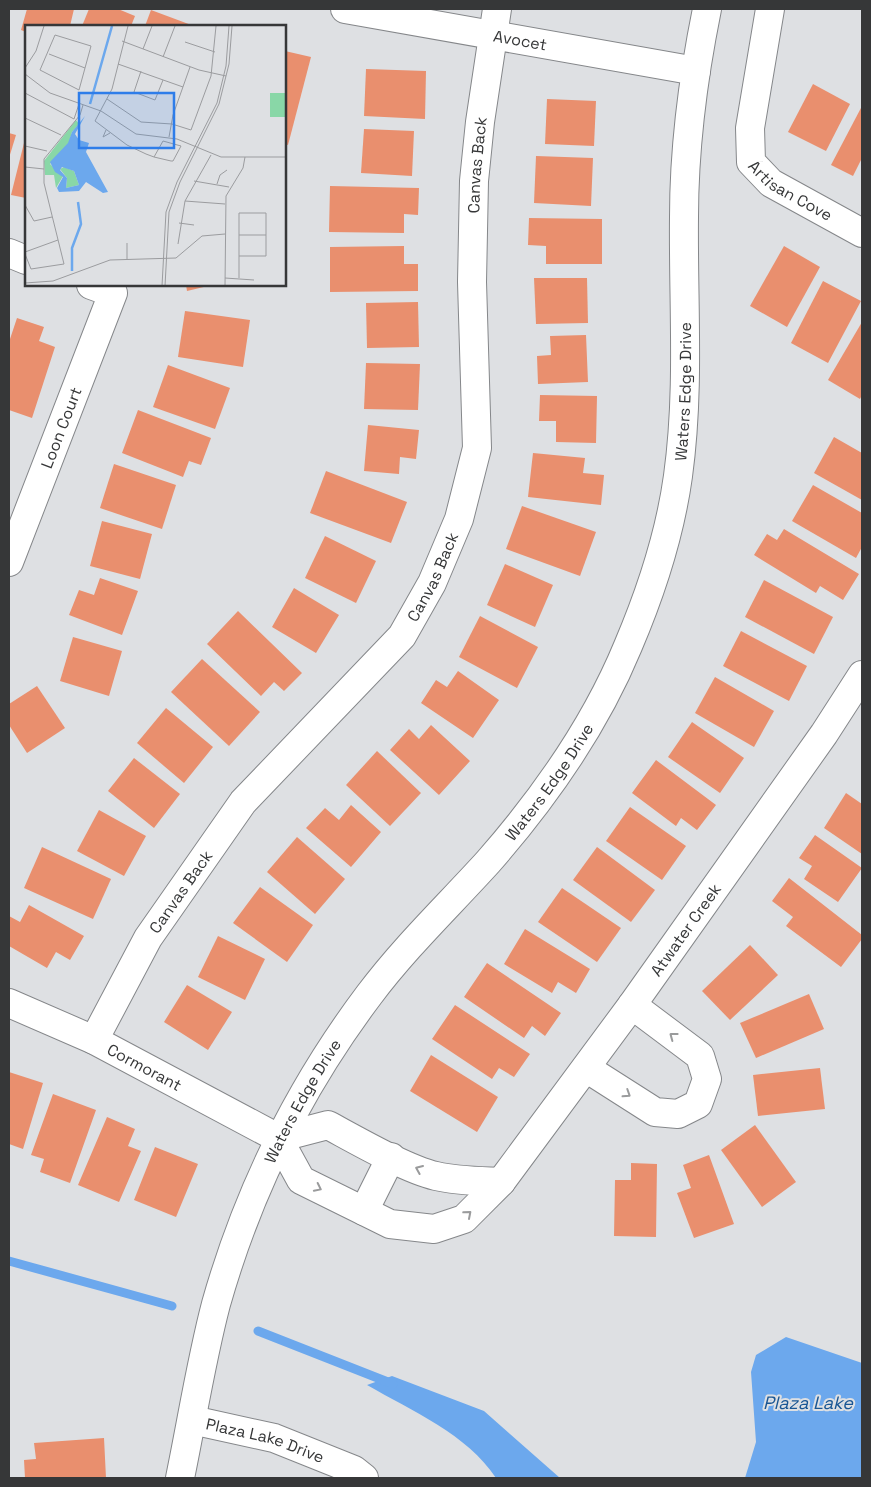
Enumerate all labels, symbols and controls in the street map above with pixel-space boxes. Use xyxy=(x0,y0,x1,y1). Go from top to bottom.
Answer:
inset map xyxy=(25,25,286,286)
street label: Avocet xyxy=(492,25,549,56)
street label: Canvas Back xyxy=(463,115,492,214)
street label: Artisan Cove xyxy=(744,156,836,226)
street label: Waters Edge Drive xyxy=(670,322,696,462)
street label: Loon Court xyxy=(36,384,87,472)
street label: Canvas Back xyxy=(402,529,463,625)
street label: Waters Edge Drive xyxy=(501,720,598,845)
street label: Canvas Back xyxy=(144,846,217,938)
street label: Atwater Creek xyxy=(646,879,726,980)
one-way arrow xyxy=(669,1033,679,1042)
street label: Waters Edge Drive xyxy=(260,1035,346,1167)
street label: Cormorant xyxy=(103,1039,185,1096)
one-way arrow xyxy=(621,1088,631,1097)
one-way arrow xyxy=(415,1165,424,1176)
one-way arrow xyxy=(313,1182,322,1192)
one-way arrow xyxy=(462,1211,471,1220)
water label: Plaza Lake xyxy=(763,1391,854,1414)
street label: Plaza Lake Drive xyxy=(204,1413,327,1468)

